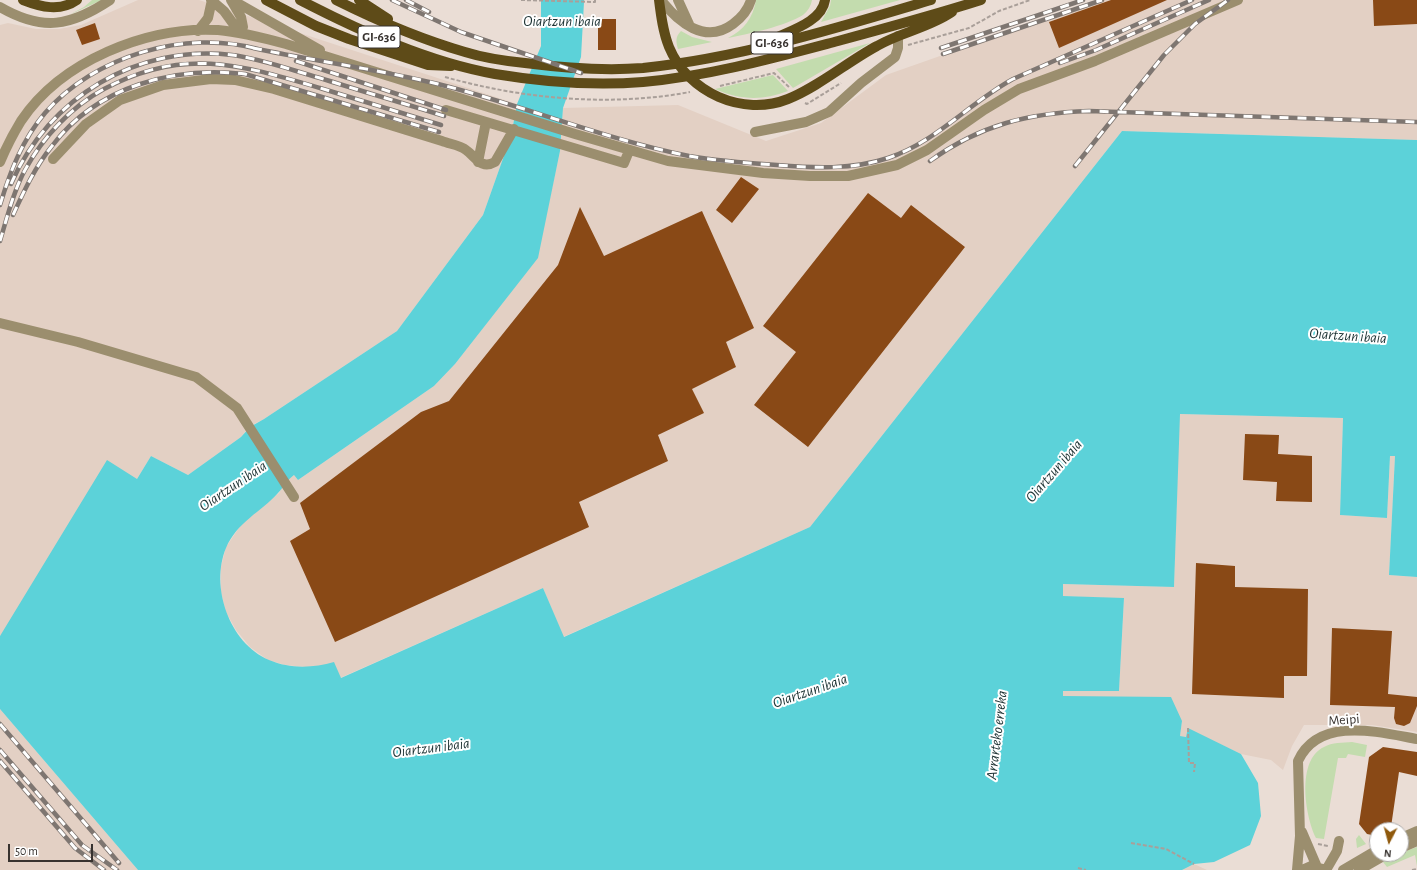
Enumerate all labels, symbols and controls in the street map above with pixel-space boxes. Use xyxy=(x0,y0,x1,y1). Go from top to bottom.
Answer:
water label: Oiartzun ibaia xyxy=(523,12,601,30)
road number: GI-636 xyxy=(358,26,400,48)
road number: GI-636 xyxy=(751,32,793,54)
water label: Oiartzun ibaia xyxy=(1309,324,1387,348)
water label: Oiartzun ibaia xyxy=(1022,436,1086,506)
water label: Oiartzun ibaia xyxy=(196,457,270,515)
water label: Oiartzun ibaia xyxy=(770,670,850,712)
water label: Arrarteko erreka xyxy=(983,689,1011,781)
street label: Meipi xyxy=(1328,710,1360,730)
water label: Oiartzun ibaia xyxy=(391,734,471,762)
north arrow xyxy=(1369,822,1409,862)
scale bar xyxy=(10,836,95,862)
text: 50 m xyxy=(15,845,38,857)
text: N xyxy=(1383,848,1392,859)

